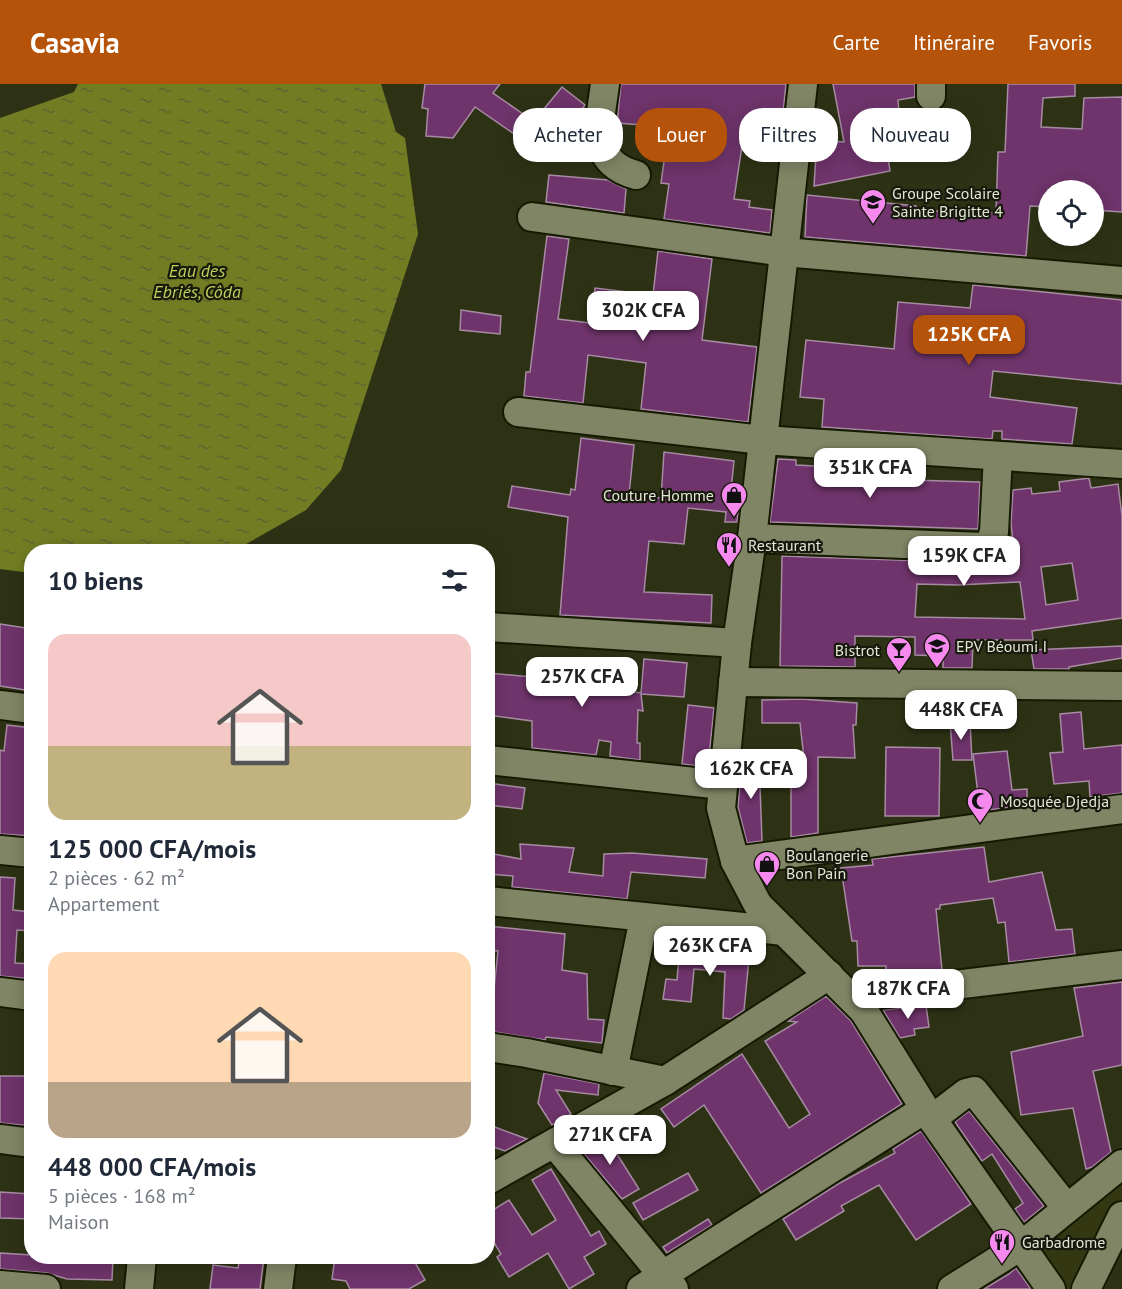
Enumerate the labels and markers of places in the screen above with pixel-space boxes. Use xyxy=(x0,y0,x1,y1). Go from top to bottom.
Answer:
place label: Groupe Scolaire Sainte Brigitte 4 xyxy=(892,183,1003,221)
school or university icon: Groupe Scolaire Sainte Brigitte 4 xyxy=(858,187,888,225)
pin: 302K CFA xyxy=(581,291,705,342)
pin: 125K CFA xyxy=(907,315,1031,366)
pin: 351K CFA xyxy=(808,448,932,499)
shop icon: Couture Homme xyxy=(719,480,749,518)
place label: Couture Homme xyxy=(603,485,714,505)
restaurant icon: Restaurant xyxy=(714,530,744,568)
place label: Restaurant xyxy=(748,535,822,555)
pin: 159K CFA xyxy=(902,536,1026,587)
school or university icon: EPV Béoumi I xyxy=(922,631,952,669)
bar icon: Bistrot xyxy=(884,635,914,673)
place label: EPV Béoumi I xyxy=(956,636,1047,656)
place label: Bistrot xyxy=(835,640,881,660)
pin: 257K CFA xyxy=(520,657,644,708)
pin: 448K CFA xyxy=(899,690,1023,741)
pin: 162K CFA xyxy=(689,749,813,800)
mosque icon: Mosquée Djedja xyxy=(965,786,995,824)
place label: Mosquée Djedja xyxy=(1000,791,1109,811)
place label: Boulangerie Bon Pain xyxy=(786,845,868,883)
shop icon: Boulangerie Bon Pain xyxy=(752,849,782,887)
pin: 263K CFA xyxy=(648,926,772,977)
pin: 187K CFA xyxy=(846,969,970,1020)
pin: 271K CFA xyxy=(548,1115,672,1166)
restaurant icon: Garbadrome xyxy=(987,1227,1017,1265)
place label: Garbadrome xyxy=(1022,1232,1106,1252)

